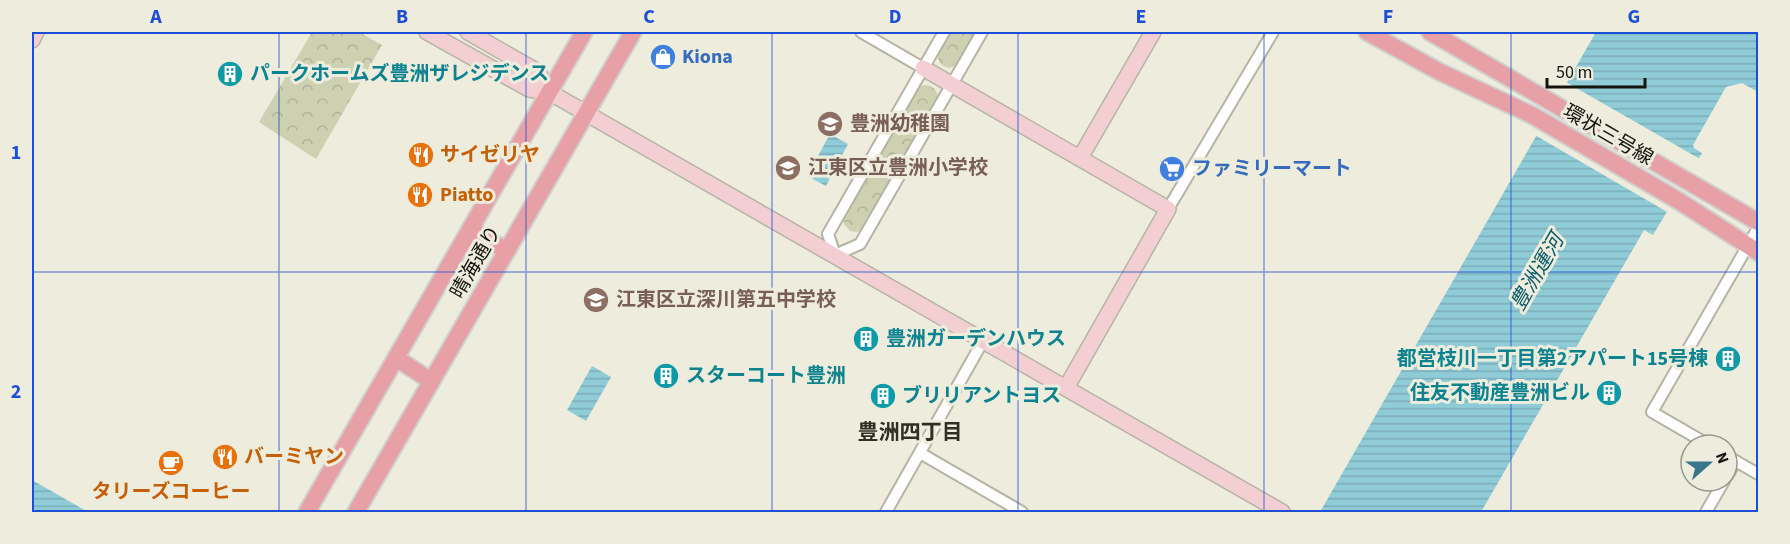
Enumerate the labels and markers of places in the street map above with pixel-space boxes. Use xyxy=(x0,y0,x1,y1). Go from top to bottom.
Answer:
shop icon: Kiona xyxy=(648,42,678,72)
place label: Kiona xyxy=(682,43,733,71)
building icon: パークホームズ豊洲ザレジデンス xyxy=(215,59,245,89)
place label: パークホームズ豊洲ザレジデンス xyxy=(250,60,549,88)
school or university icon: 豊洲幼稚園 xyxy=(815,109,845,139)
place label: 豊洲幼稚園 xyxy=(850,110,950,138)
restaurant icon: サイゼリヤ xyxy=(406,140,436,170)
place label: サイゼリヤ xyxy=(440,141,540,169)
school or university icon: 江東区立豊洲小学校 xyxy=(773,153,803,183)
place label: 江東区立豊洲小学校 xyxy=(808,154,988,182)
supermarket icon: ファミリーマート xyxy=(1157,154,1187,184)
place label: ファミリーマート xyxy=(1192,155,1352,183)
restaurant icon: Piatto xyxy=(405,180,435,210)
place label: Piatto xyxy=(440,181,493,209)
school or university icon: 江東区立深川第五中学校 xyxy=(581,285,611,315)
place label: 江東区立深川第五中学校 xyxy=(616,286,836,314)
building icon: 豊洲ガーデンハウス xyxy=(851,324,881,354)
place label: 豊洲ガーデンハウス xyxy=(886,325,1066,353)
building icon: 都営枝川一丁目第2アパート15号棟 xyxy=(1713,344,1743,374)
place label: 都営枝川一丁目第2アパート15号棟 xyxy=(1397,345,1708,373)
building icon: スターコート豊洲 xyxy=(651,361,681,391)
place label: スターコート豊洲 xyxy=(686,362,846,390)
building icon: 住友不動産豊洲ビル xyxy=(1594,378,1624,408)
place label: 住友不動産豊洲ビル xyxy=(1410,379,1590,407)
building icon: ブリリアントヨス xyxy=(868,381,898,411)
place label: ブリリアントヨス xyxy=(902,382,1061,410)
restaurant icon: バーミヤン xyxy=(210,442,240,472)
place label: バーミヤン xyxy=(244,443,344,471)
cafe icon: タリーズコーヒー xyxy=(156,448,186,478)
place label: タリーズコーヒー xyxy=(92,478,251,506)

